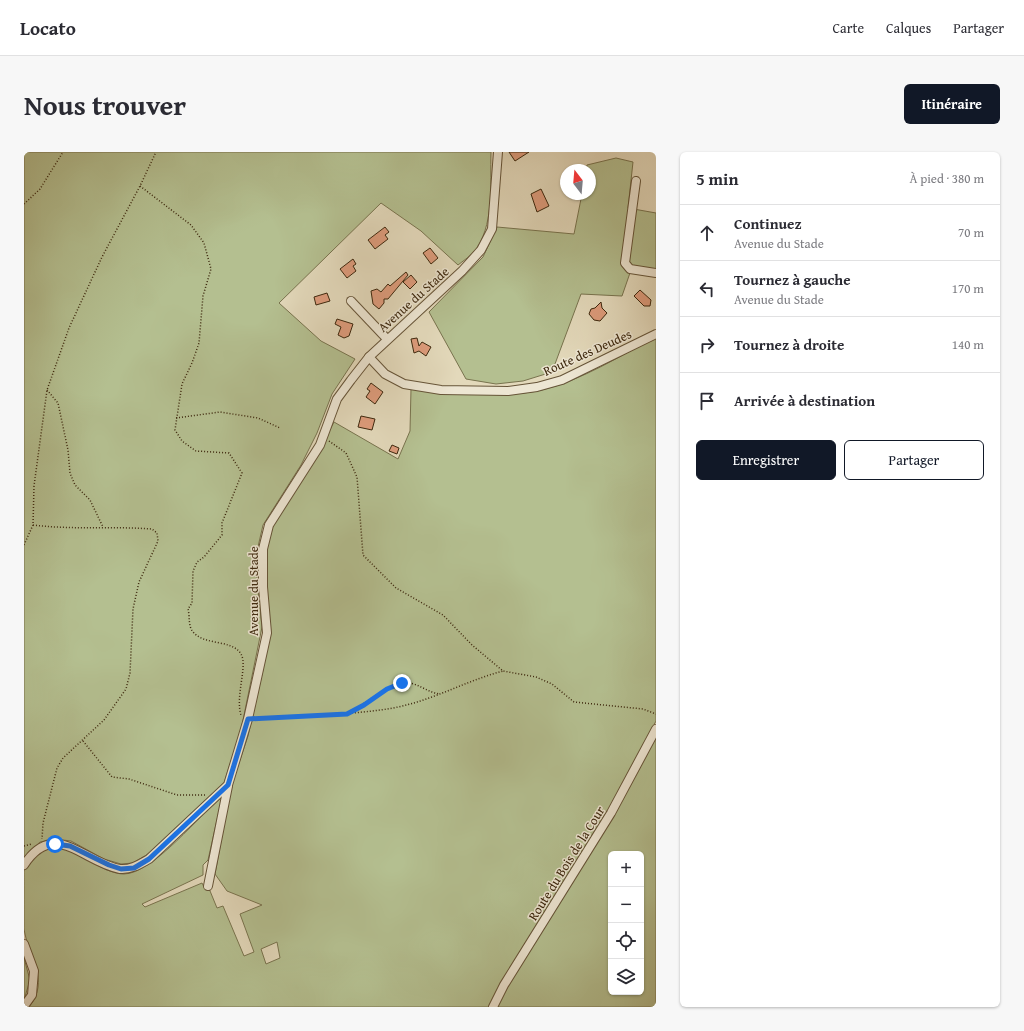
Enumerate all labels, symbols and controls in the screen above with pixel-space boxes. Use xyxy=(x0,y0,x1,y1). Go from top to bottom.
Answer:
text: Locato xyxy=(20,14,76,42)
text: Carte xyxy=(832,18,864,38)
text: Calques xyxy=(886,18,931,38)
text: Partager xyxy=(953,18,1004,38)
text: Nous trouver xyxy=(24,84,186,125)
button: Itinéraire xyxy=(904,84,1000,124)
north arrow xyxy=(560,164,596,200)
text: 5 min xyxy=(696,166,738,191)
text: À pied · 380 m xyxy=(909,169,984,188)
text: Continuez xyxy=(734,213,802,234)
icon: ahead xyxy=(696,222,718,244)
text: 70 m xyxy=(958,223,984,242)
text: Avenue du Stade xyxy=(734,234,824,253)
street label: Avenue du Stade xyxy=(374,262,453,336)
text: Tournez à gauche xyxy=(734,269,851,290)
icon: left xyxy=(696,278,718,300)
text: 170 m xyxy=(952,279,984,298)
text: Avenue du Stade xyxy=(734,290,824,309)
street label: Route des Deudes xyxy=(540,324,634,380)
icon: right xyxy=(696,334,718,356)
text: Tournez à droite xyxy=(734,334,844,355)
text: 140 m xyxy=(952,335,984,354)
icon: arrive xyxy=(696,390,718,412)
text: Arrivée à destination xyxy=(734,390,875,411)
button: Enregistrer xyxy=(696,440,836,480)
button: Partager xyxy=(844,440,984,480)
street label: Avenue du Stade xyxy=(244,546,263,636)
route end xyxy=(393,674,411,692)
street label: Route du Bois de la Cour xyxy=(523,802,610,924)
route start xyxy=(46,835,64,853)
map controls xyxy=(608,851,644,995)
button: + xyxy=(608,851,644,887)
button: − xyxy=(608,887,644,923)
button: locate xyxy=(608,923,644,959)
button: layers xyxy=(608,959,644,995)

